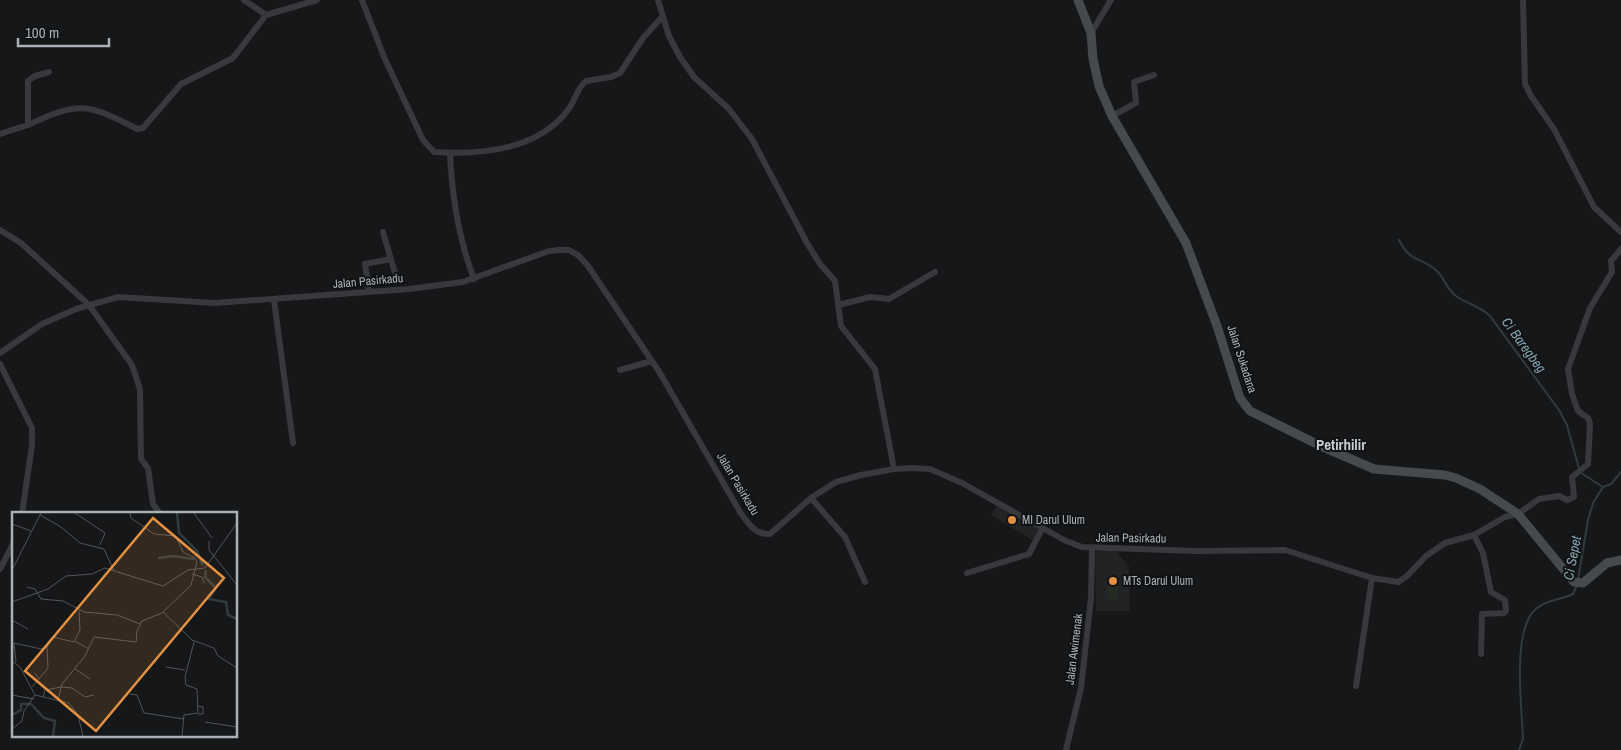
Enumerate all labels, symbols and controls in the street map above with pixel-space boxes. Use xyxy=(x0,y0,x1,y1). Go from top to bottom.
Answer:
scale bar xyxy=(18,15,109,47)
text: 100 m xyxy=(25,22,59,43)
street label: Jalan Pasirkadu xyxy=(332,270,404,292)
water label: Ci Baregbeg xyxy=(1498,314,1551,377)
street label: Jalan Sukadana xyxy=(1223,323,1261,396)
district label: Petirhilir xyxy=(1316,434,1366,455)
street label: Jalan Pasirkadu xyxy=(713,450,763,518)
inset map xyxy=(12,512,238,738)
place label: MI Darul Ulum xyxy=(1022,512,1085,528)
marker: MI Darul Ulum xyxy=(1006,514,1018,526)
street label: Jalan Pasirkadu xyxy=(1096,529,1166,547)
water label: Ci Sepet xyxy=(1559,534,1585,582)
place label: MTs Darul Ulum xyxy=(1123,573,1193,589)
marker: MTs Darul Ulum xyxy=(1107,575,1119,587)
street label: Jalan Awimenak xyxy=(1062,612,1086,685)

